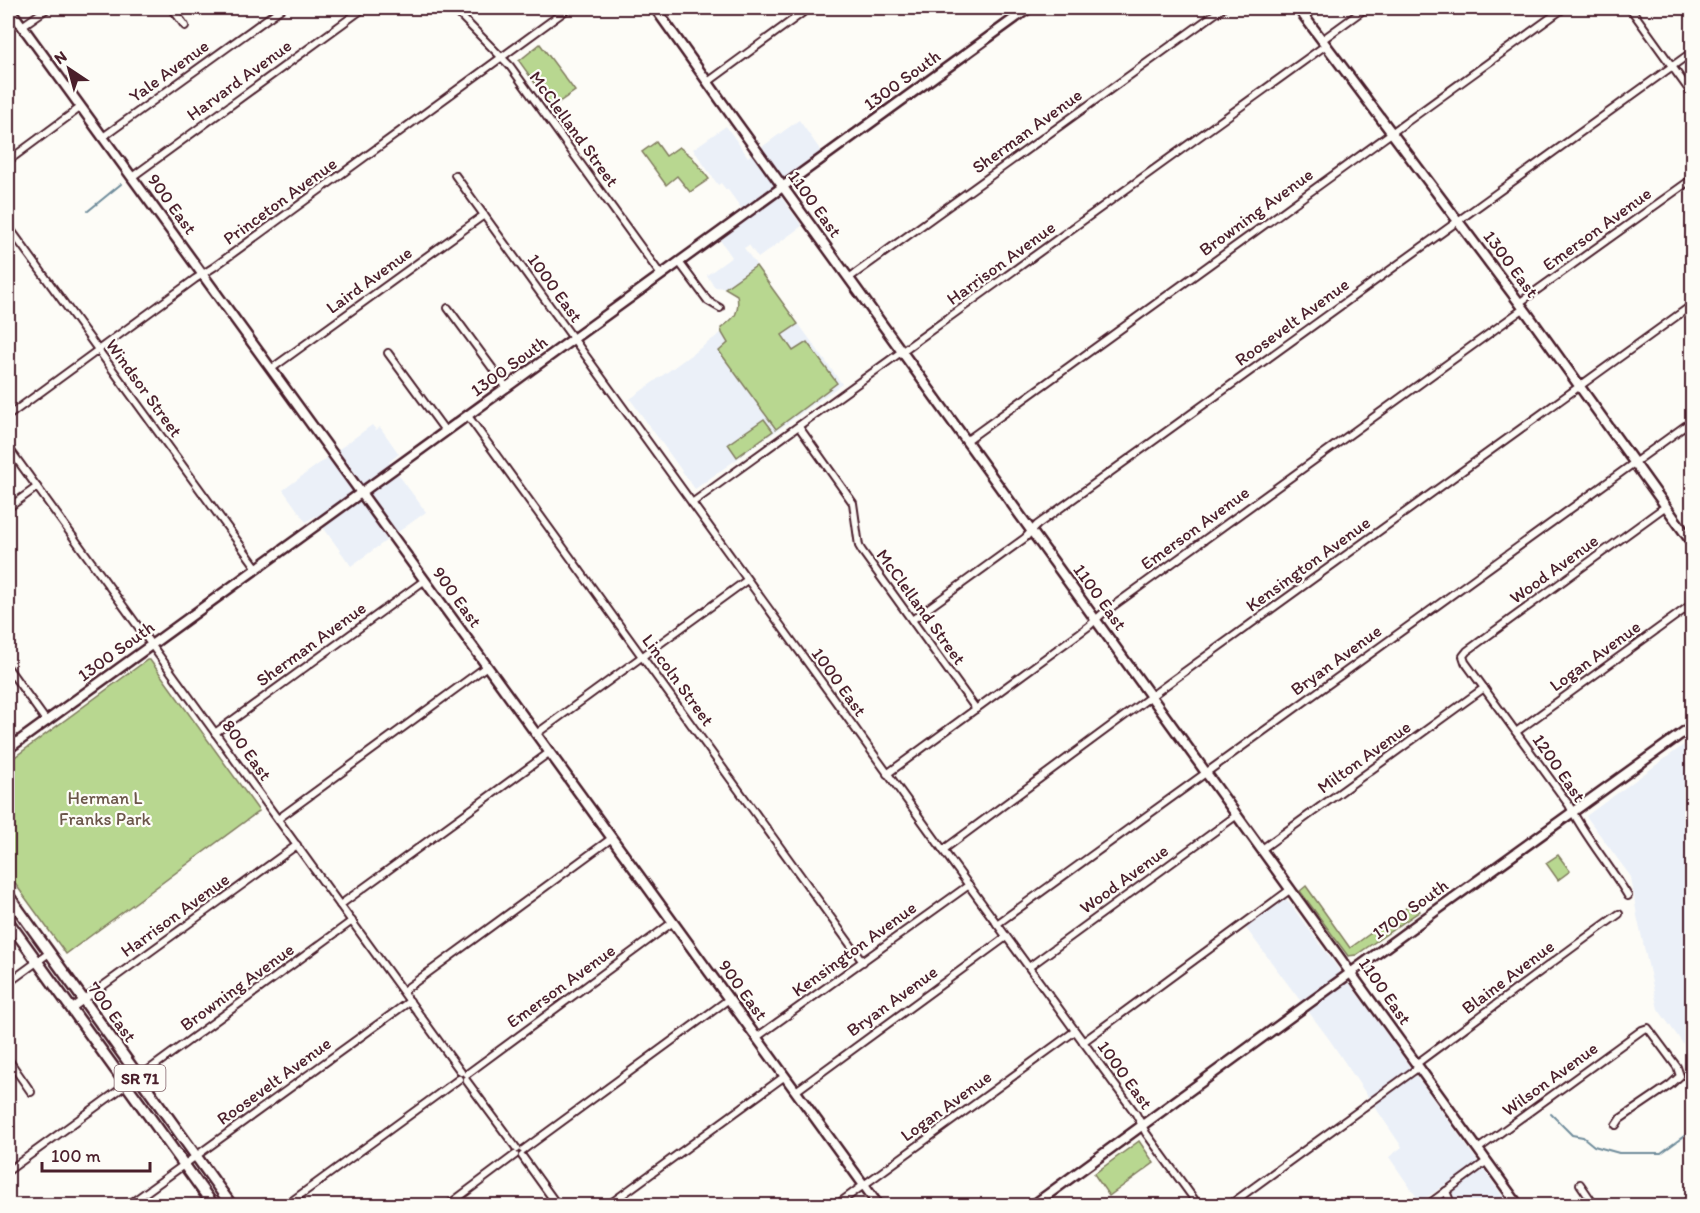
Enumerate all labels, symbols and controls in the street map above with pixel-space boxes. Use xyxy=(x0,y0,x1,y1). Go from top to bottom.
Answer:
street label: Harvard Avenue xyxy=(182,34,296,126)
street label: Yale Avenue xyxy=(125,35,213,107)
north arrow xyxy=(39,39,99,99)
street label: 1300 South xyxy=(859,45,945,115)
text: N xyxy=(51,46,70,68)
street label: McClelland Street xyxy=(525,67,624,191)
street label: Sherman Avenue xyxy=(968,84,1086,178)
street label: Princeton Avenue xyxy=(219,152,341,250)
street label: Browning Avenue xyxy=(1195,163,1317,261)
street label: 1100 East xyxy=(783,166,847,242)
street label: 900 East xyxy=(143,169,202,239)
street label: Emerson Avenue xyxy=(1538,182,1656,276)
street label: Harrison Avenue xyxy=(942,216,1060,310)
street label: 1300 East xyxy=(1479,226,1544,302)
street label: Laird Avenue xyxy=(322,241,416,319)
street label: 1000 East xyxy=(523,249,587,327)
street label: Roosevelt Avenue xyxy=(1231,273,1353,371)
street label: 1300 South xyxy=(466,331,552,401)
street label: Windsor Street xyxy=(101,335,187,442)
street label: Emerson Avenue xyxy=(1136,481,1254,575)
street label: Kensington Avenue xyxy=(1241,511,1375,617)
street label: Wood Avenue xyxy=(1505,529,1603,609)
street label: McClelland Street xyxy=(872,545,971,669)
street label: 1100 East xyxy=(1068,559,1132,635)
street label: 900 East xyxy=(428,562,487,632)
street label: Sherman Avenue xyxy=(252,597,370,691)
street label: 1300 South xyxy=(73,616,159,686)
street label: Logan Avenue xyxy=(1545,616,1645,696)
street label: Bryan Avenue xyxy=(1286,620,1386,700)
street label: Lincoln Street xyxy=(637,630,719,731)
street label: 1000 East xyxy=(807,643,871,721)
street label: 800 East xyxy=(217,715,277,785)
street label: Milton Avenue xyxy=(1313,716,1415,798)
street label: 1200 East xyxy=(1528,730,1591,807)
park label: Herman L Franks Park xyxy=(59,787,152,830)
street label: Wood Avenue xyxy=(1075,839,1173,919)
street label: Harrison Avenue xyxy=(116,868,234,962)
street label: 1700 South xyxy=(1368,874,1452,944)
street label: Kensington Avenue xyxy=(787,896,921,1002)
street label: Blaine Avenue xyxy=(1457,935,1559,1019)
street label: Browning Avenue xyxy=(176,938,298,1036)
street label: Emerson Avenue xyxy=(502,939,620,1033)
street label: 1100 East xyxy=(1354,953,1416,1029)
street label: 900 East xyxy=(714,955,773,1025)
street label: Bryan Avenue xyxy=(842,961,942,1041)
street label: 700 East xyxy=(83,978,141,1047)
street label: Roosevelt Avenue xyxy=(213,1032,335,1130)
street label: 1000 East xyxy=(1093,1036,1157,1114)
street label: Wilson Avenue xyxy=(1498,1037,1602,1121)
road number: SR 71 xyxy=(114,1065,166,1091)
street label: Logan Avenue xyxy=(896,1066,996,1146)
scale bar xyxy=(42,1135,150,1173)
text: 100 m xyxy=(51,1145,101,1167)

